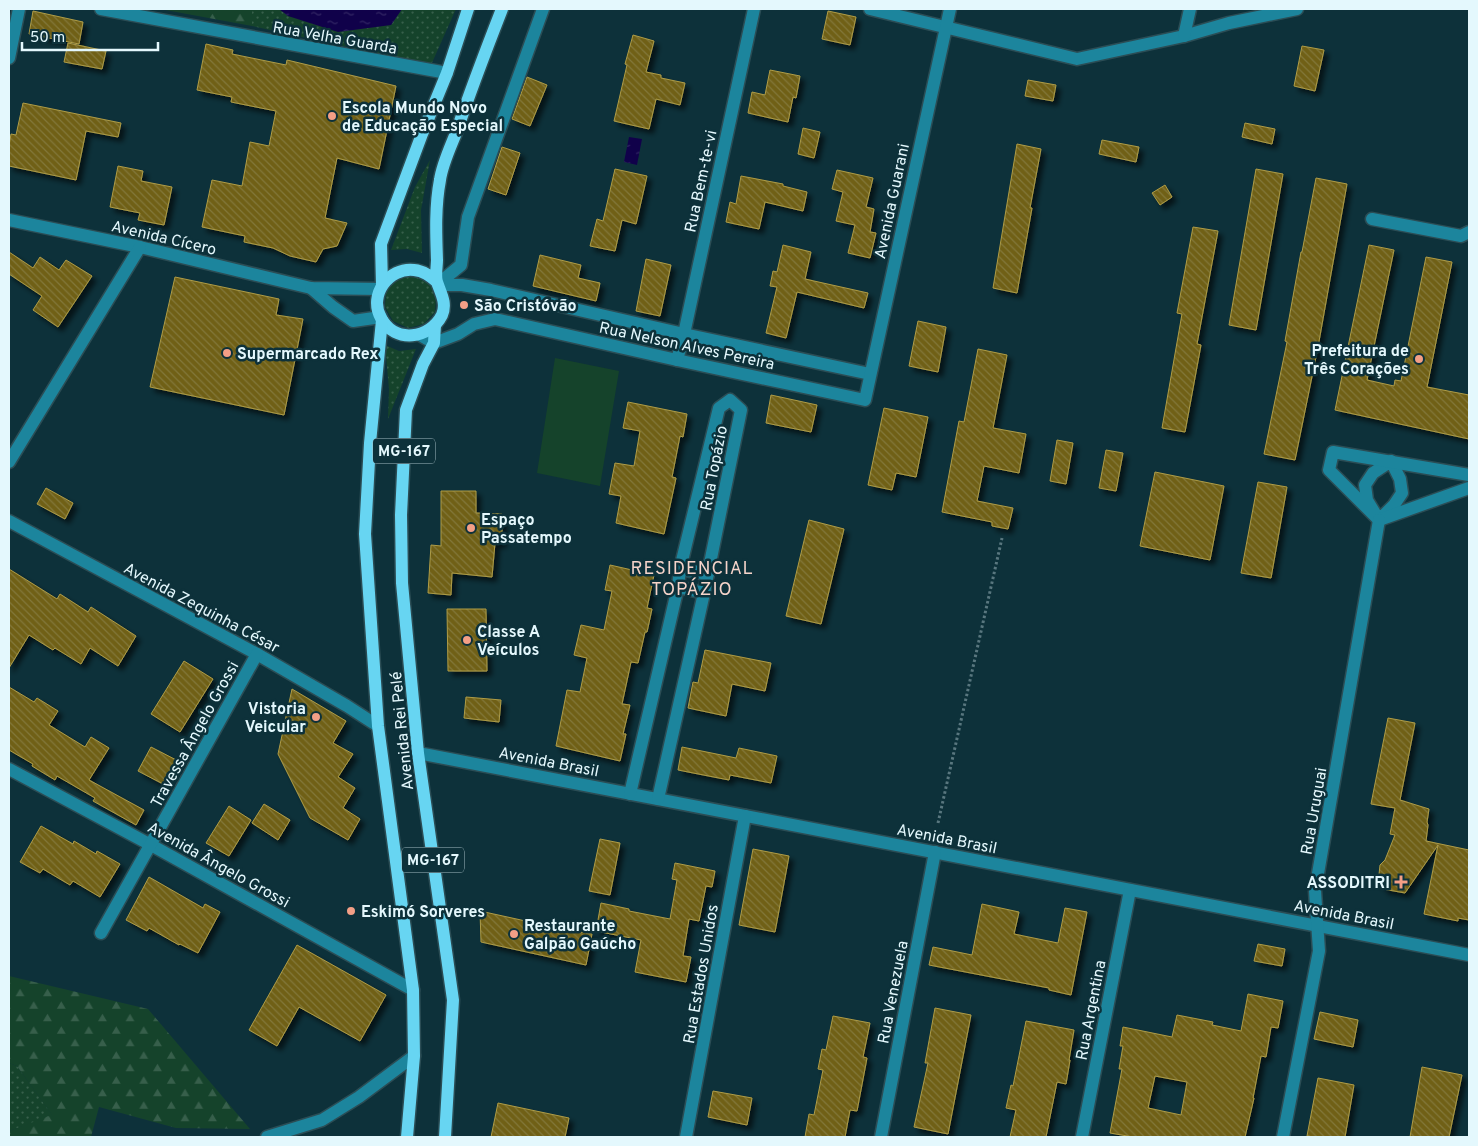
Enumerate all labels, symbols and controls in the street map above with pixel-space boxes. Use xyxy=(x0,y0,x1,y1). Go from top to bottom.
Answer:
street label: Rua Velha Guarda xyxy=(271,18,398,60)
scale bar xyxy=(22,20,159,52)
text: 50 m xyxy=(30,29,65,48)
place label: Escola Mundo Novo de Educação Especial xyxy=(342,99,503,137)
marker: Escola Mundo Novo de Educação Especial xyxy=(326,110,338,122)
street label: Rua Bem-te-vi xyxy=(681,128,723,234)
street label: Avenida Guarani xyxy=(871,142,915,261)
street label: Avenida Cícero xyxy=(109,217,218,261)
place label: São Cristóvão xyxy=(474,297,577,317)
marker: São Cristóvão xyxy=(458,299,470,311)
street label: Rua Nelson Alves Pereira xyxy=(597,319,776,375)
place label: Prefeitura de Três Corações xyxy=(1304,342,1409,380)
place label: Supermarcado Rex xyxy=(237,345,379,365)
marker: Supermarcado Rex xyxy=(221,347,233,359)
marker: Prefeitura de Três Corações xyxy=(1413,353,1425,365)
street label: Rua Topázio xyxy=(697,424,733,513)
road number: MG-167 xyxy=(373,438,435,464)
place label: Espaço Passatempo xyxy=(481,511,572,549)
marker: Espaço Passatempo xyxy=(465,522,477,534)
district label: RESIDENCIAL TOPÁZIO xyxy=(630,558,754,602)
street label: Avenida Zequinha César xyxy=(120,559,282,658)
place label: Classe A Veículos xyxy=(477,623,540,661)
marker: Classe A Veículos xyxy=(461,634,473,646)
street label: Travessa Ângelo Grossi xyxy=(145,657,244,812)
street label: Avenida Rei Pelé xyxy=(387,670,419,791)
place label: Vistoria Veicular xyxy=(245,700,306,738)
marker: Vistoria Veicular xyxy=(310,711,322,723)
street label: Avenida Brasil xyxy=(497,743,600,782)
street label: Rua Uruguai xyxy=(1297,766,1332,857)
street label: Avenida Ângelo Grossi xyxy=(143,817,294,913)
street label: Avenida Brasil xyxy=(895,820,998,859)
road number: MG-167 xyxy=(402,848,464,872)
place label: ASSODITRI xyxy=(1306,874,1390,894)
marker: ASSODITRI xyxy=(1394,875,1408,889)
street label: Avenida Brasil xyxy=(1292,896,1395,935)
place label: Eskimó Sorveres xyxy=(361,903,485,923)
street label: Rua Estados Unidos xyxy=(680,903,724,1046)
marker: Eskimó Sorveres xyxy=(345,905,357,917)
place label: Restaurante Galpão Gaúcho xyxy=(524,917,636,955)
marker: Restaurante Galpão Gaúcho xyxy=(508,928,520,940)
street label: Rua Venezuela xyxy=(874,939,914,1046)
street label: Rua Argentina xyxy=(1072,959,1111,1062)

